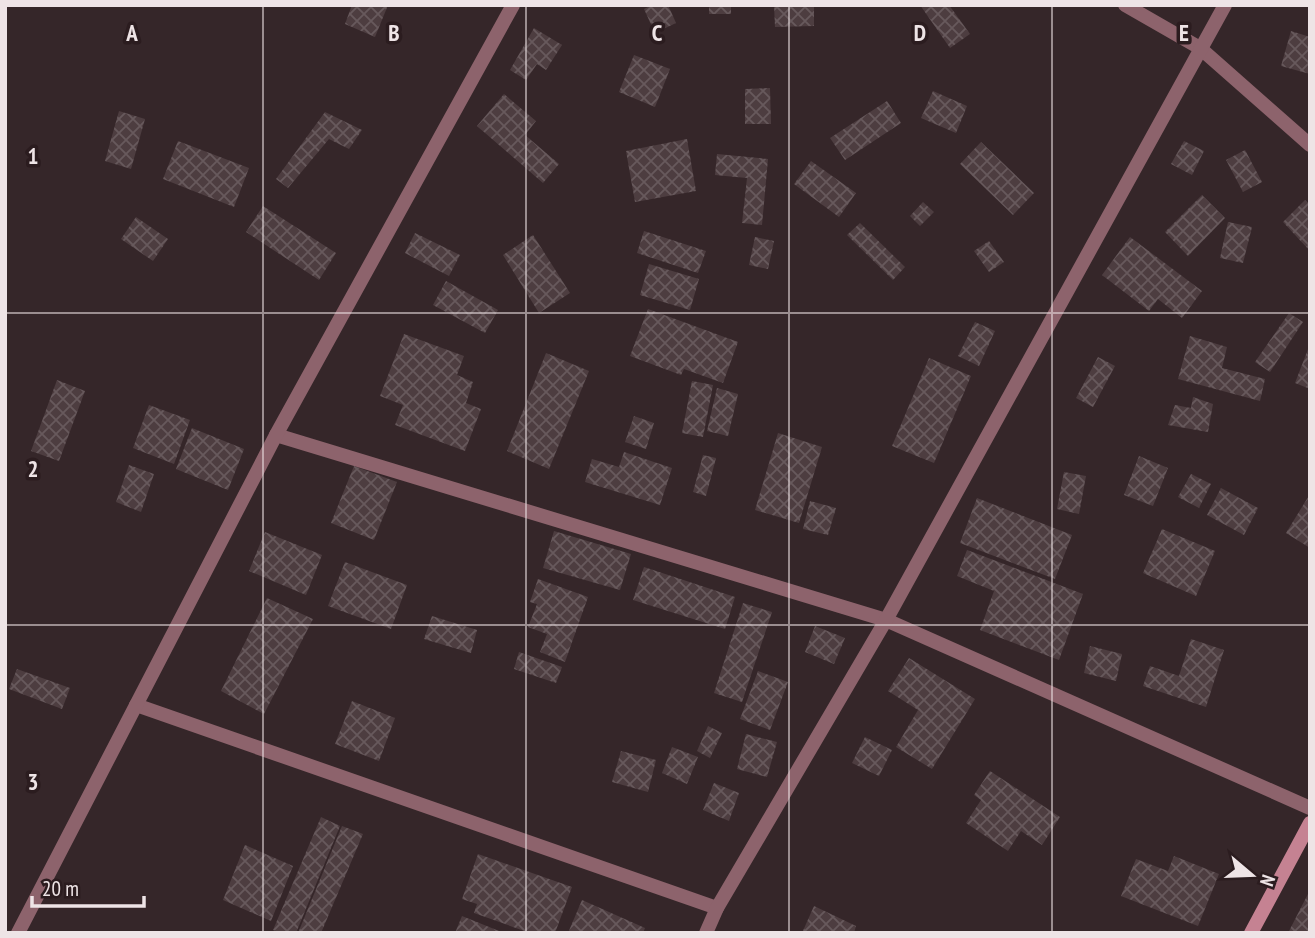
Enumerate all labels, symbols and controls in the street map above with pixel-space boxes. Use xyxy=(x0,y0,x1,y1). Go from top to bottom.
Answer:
text: A xyxy=(125,18,138,47)
text: B xyxy=(388,18,400,47)
text: C xyxy=(652,18,663,47)
text: D xyxy=(914,18,926,47)
text: E xyxy=(1179,18,1189,47)
text: 1 xyxy=(28,141,39,170)
text: 2 xyxy=(28,454,39,483)
text: 3 xyxy=(28,767,39,796)
north arrow xyxy=(1217,840,1287,910)
scale bar xyxy=(32,864,144,908)
text: N xyxy=(1255,872,1281,889)
text: 20 m xyxy=(42,875,79,902)

